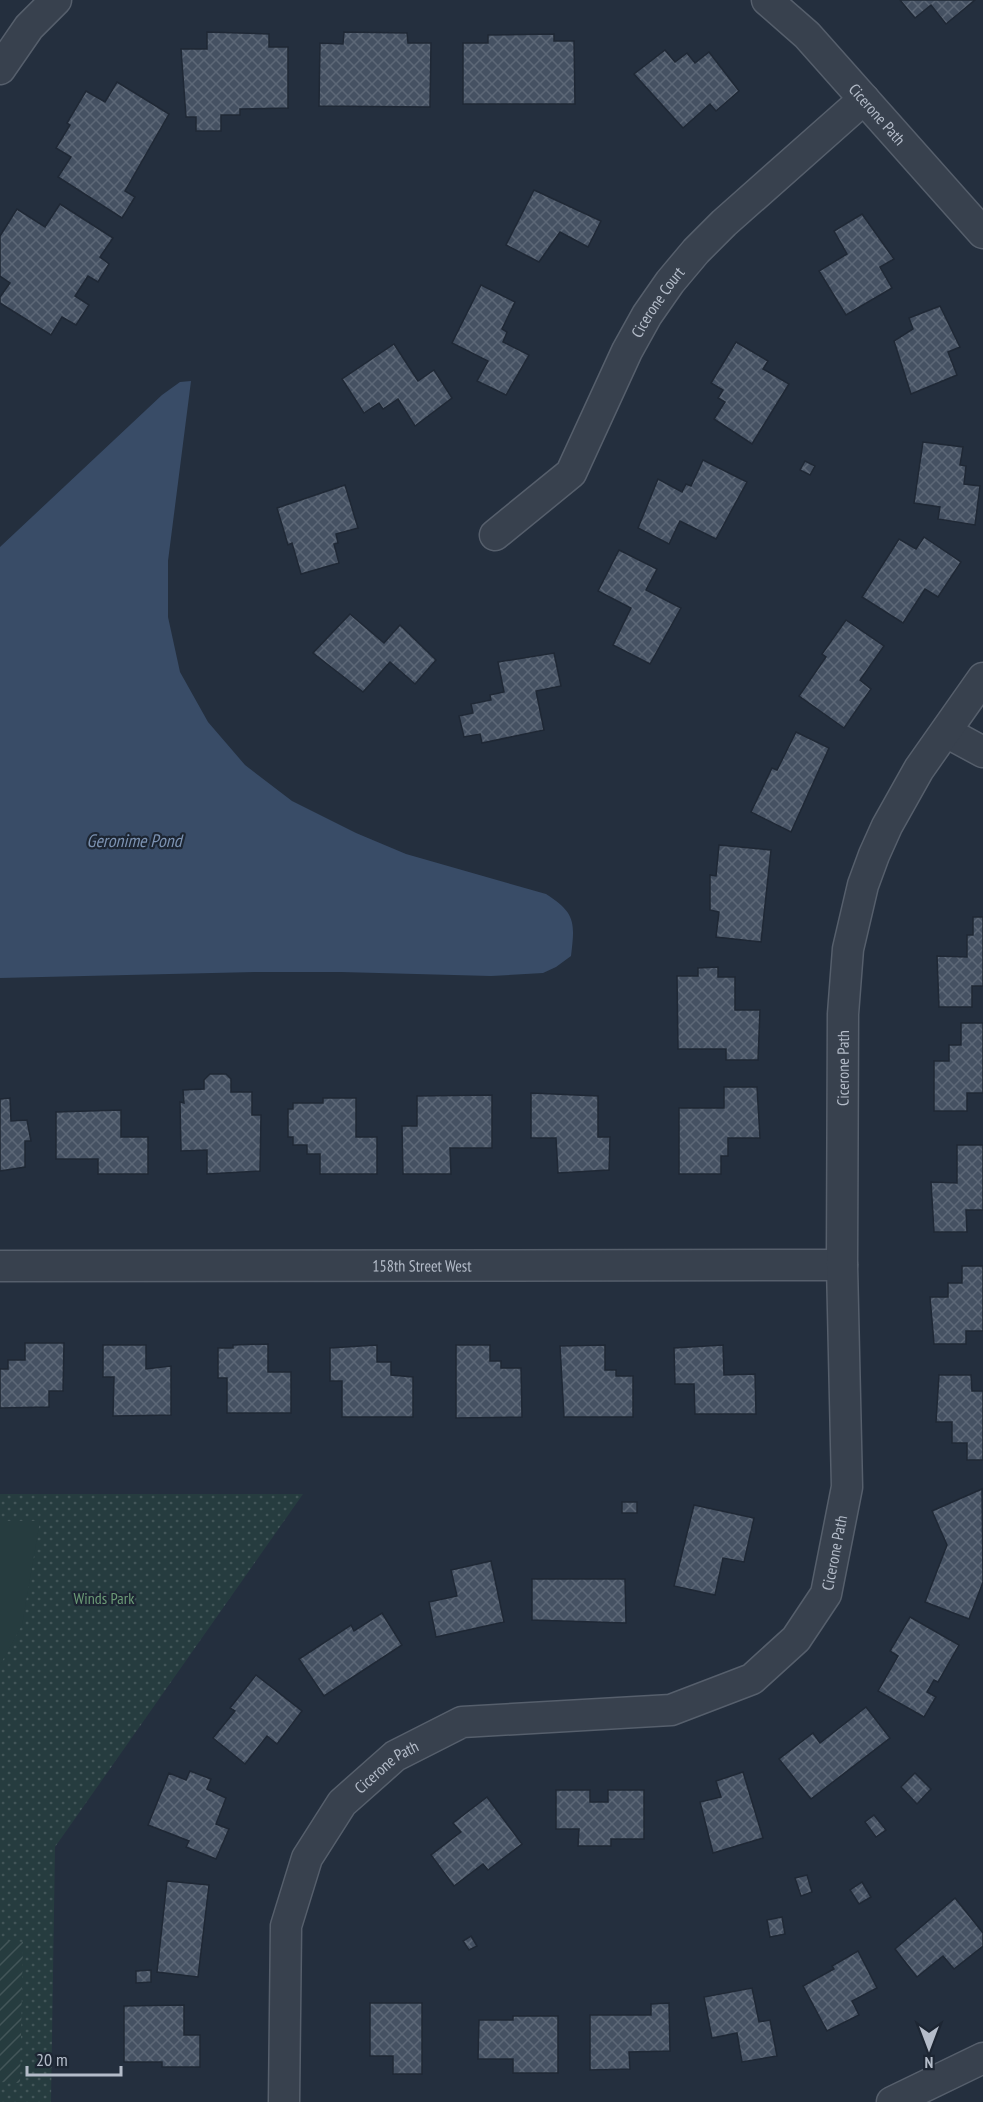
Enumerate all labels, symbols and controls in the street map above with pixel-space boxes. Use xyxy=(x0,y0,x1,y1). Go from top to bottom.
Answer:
street label: Cicerone Path xyxy=(845,79,910,149)
street label: Cicerone Court xyxy=(627,262,689,341)
water label: Geronime Pond xyxy=(87,829,184,852)
street label: Cicerone Path xyxy=(833,1030,853,1106)
street label: 158th Street West xyxy=(372,1255,472,1276)
street label: Cicerone Path xyxy=(817,1514,851,1592)
park label: Winds Park xyxy=(74,1588,135,1608)
street label: Cicerone Path xyxy=(350,1736,422,1797)
north arrow xyxy=(899,2018,959,2078)
scale bar xyxy=(27,2039,122,2077)
text: 20 m xyxy=(36,2048,68,2071)
text: N xyxy=(925,2053,933,2073)

